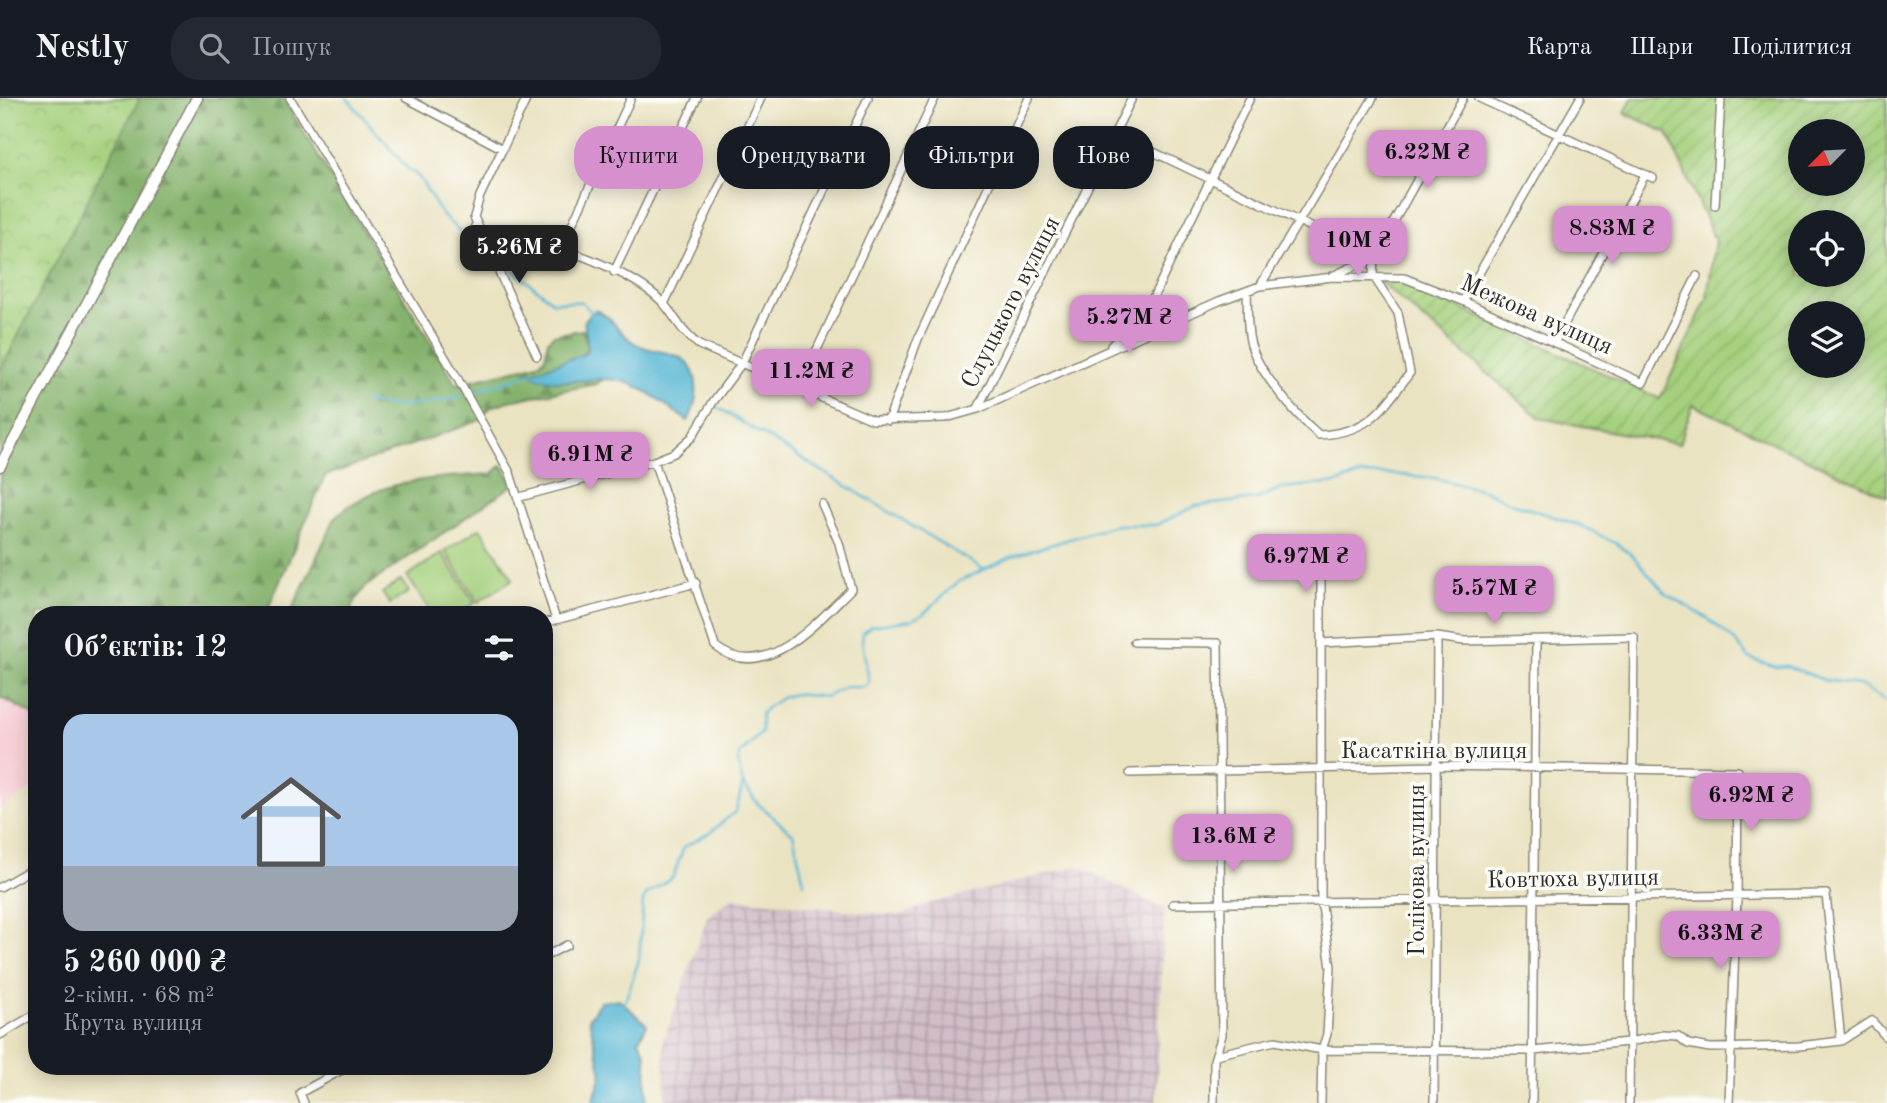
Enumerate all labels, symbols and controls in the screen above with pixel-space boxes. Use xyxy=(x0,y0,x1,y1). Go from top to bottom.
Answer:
search box xyxy=(171,17,661,80)
icon: search xyxy=(195,29,233,67)
text: Nestly xyxy=(35,32,129,65)
text: Пошук xyxy=(251,35,331,61)
text: Карта xyxy=(1527,36,1592,60)
text: Шари xyxy=(1630,36,1693,60)
text: Поділитися xyxy=(1731,36,1852,60)
north arrow xyxy=(1788,119,1866,196)
map controls xyxy=(1788,119,1865,378)
chip: Купити xyxy=(574,126,703,189)
chip: Орендувати xyxy=(717,126,890,189)
chip: Фільтри xyxy=(904,126,1039,189)
chip: Нове xyxy=(1053,126,1154,189)
pin: 6.22M ₴ xyxy=(1362,130,1492,190)
text: 6.22M ₴ xyxy=(1384,141,1470,164)
pin: 8.83M ₴ xyxy=(1547,206,1677,266)
button: locate xyxy=(1788,210,1865,287)
street label: Слуцького вулиця xyxy=(958,213,1065,393)
text: 8.83M ₴ xyxy=(1569,217,1655,240)
pin: 10M ₴ xyxy=(1309,218,1407,278)
pin: 5.26M ₴ xyxy=(454,226,584,285)
text: 10M ₴ xyxy=(1325,229,1391,252)
text: 5.26M ₴ xyxy=(476,236,562,259)
street label: Межова вулиця xyxy=(1456,272,1616,360)
pin: 5.27M ₴ xyxy=(1064,296,1194,355)
button: layers xyxy=(1788,301,1865,378)
text: 5.27M ₴ xyxy=(1086,306,1172,329)
pin: 11.2M ₴ xyxy=(746,350,876,409)
text: 11.2M ₴ xyxy=(768,360,854,383)
pin: 6.91M ₴ xyxy=(525,432,655,492)
text: 6.91M ₴ xyxy=(547,443,633,466)
pin: 6.97M ₴ xyxy=(1241,534,1371,594)
text: 6.97M ₴ xyxy=(1263,545,1349,568)
pin: 5.57M ₴ xyxy=(1429,566,1559,626)
text: 5.57M ₴ xyxy=(1451,577,1537,600)
icon: filters xyxy=(480,629,518,667)
text: Об’єктів: 12 xyxy=(63,633,227,663)
street label: Касаткіна вулиця xyxy=(1341,740,1527,764)
icon: home xyxy=(228,759,354,885)
pin: 6.92M ₴ xyxy=(1686,774,1816,833)
street label: Голікова вулиця xyxy=(1406,784,1430,956)
text: 6.92M ₴ xyxy=(1708,784,1794,807)
pin: 13.6M ₴ xyxy=(1168,814,1298,874)
text: 13.6M ₴ xyxy=(1190,825,1276,848)
street label: Ковтюха вулиця xyxy=(1487,866,1659,894)
pin: 6.33M ₴ xyxy=(1655,912,1785,971)
text: 6.33M ₴ xyxy=(1677,922,1763,945)
text: 5 260 000 ₴ xyxy=(63,948,227,978)
text: 2-кімн. · 68 m² xyxy=(63,984,214,1007)
text: Крута вулиця xyxy=(63,1012,202,1035)

